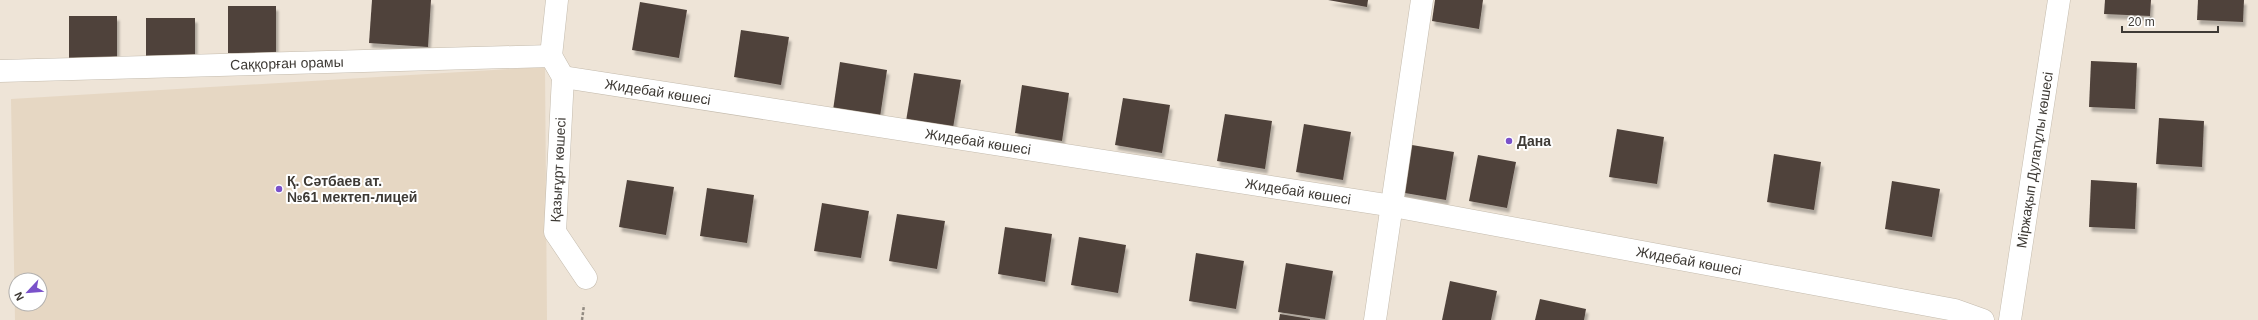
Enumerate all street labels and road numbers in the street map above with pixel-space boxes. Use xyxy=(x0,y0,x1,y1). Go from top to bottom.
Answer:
street label: Саққорған орамы xyxy=(230,54,344,73)
street label: Міржақып Дулатұлы көшесі xyxy=(2013,71,2056,249)
street label: Жидебай көшесі xyxy=(604,76,712,108)
street label: Қазығұрт көшесі xyxy=(547,117,569,223)
street label: Жидебай көшесі xyxy=(924,125,1032,158)
street label: Жидебай көшесі xyxy=(1244,175,1352,207)
street label: Жидебай көшесі xyxy=(1635,243,1743,278)

